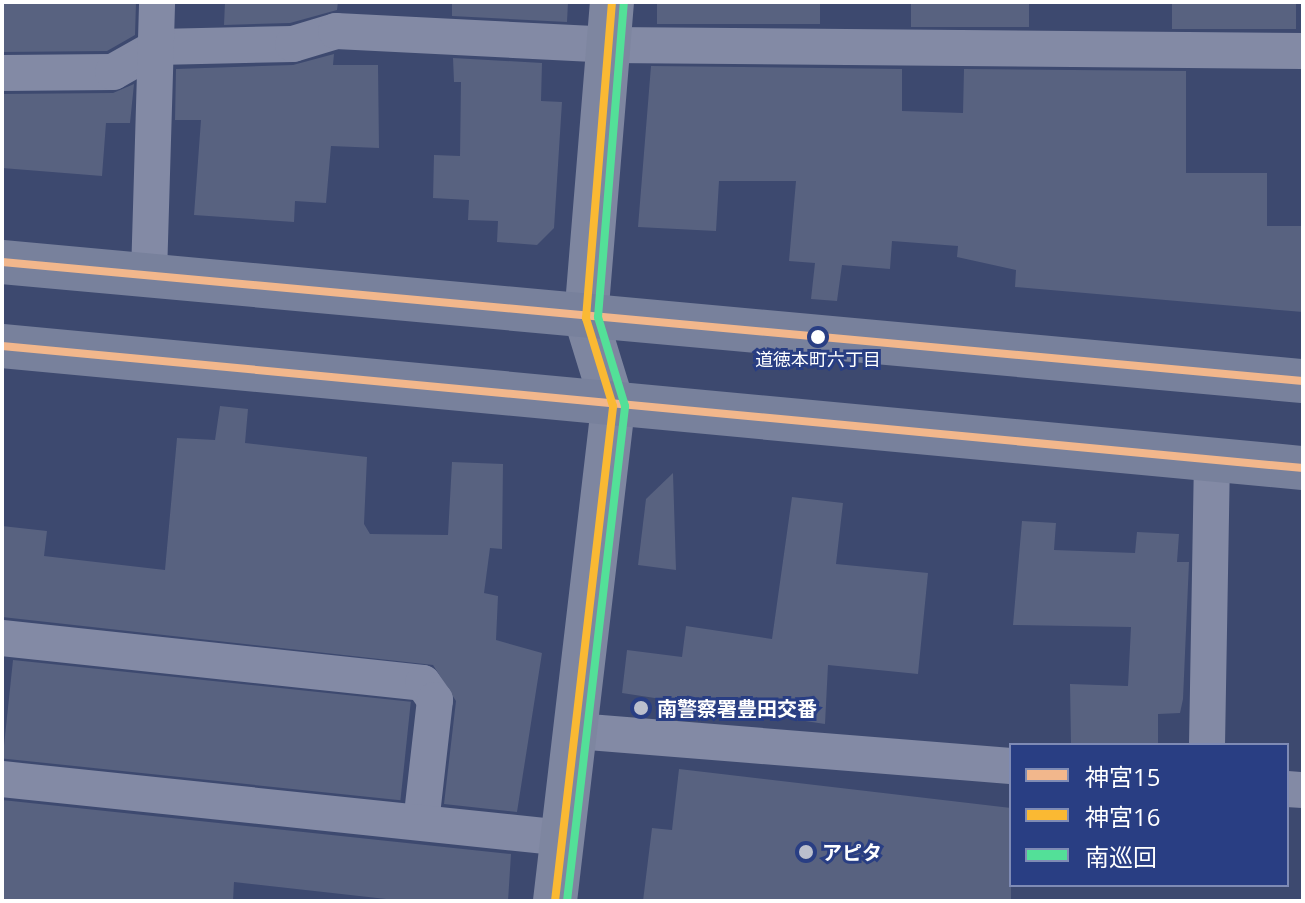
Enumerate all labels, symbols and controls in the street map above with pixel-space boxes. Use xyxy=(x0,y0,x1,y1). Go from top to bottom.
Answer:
marker: 道徳本町六丁目 xyxy=(810,329,826,345)
place label: 道徳本町六丁目 xyxy=(755,348,881,370)
place label: 南警察署豊田交番 xyxy=(657,696,817,720)
marker: 南警察署豊田交番 xyxy=(632,699,650,717)
legend xyxy=(1009,743,1289,887)
text: 神宮15 xyxy=(1085,760,1160,793)
text: 神宮16 xyxy=(1085,800,1160,833)
place label: アピタ xyxy=(822,840,882,864)
text: 南巡回 xyxy=(1085,840,1157,873)
marker: アピタ xyxy=(797,843,815,861)

